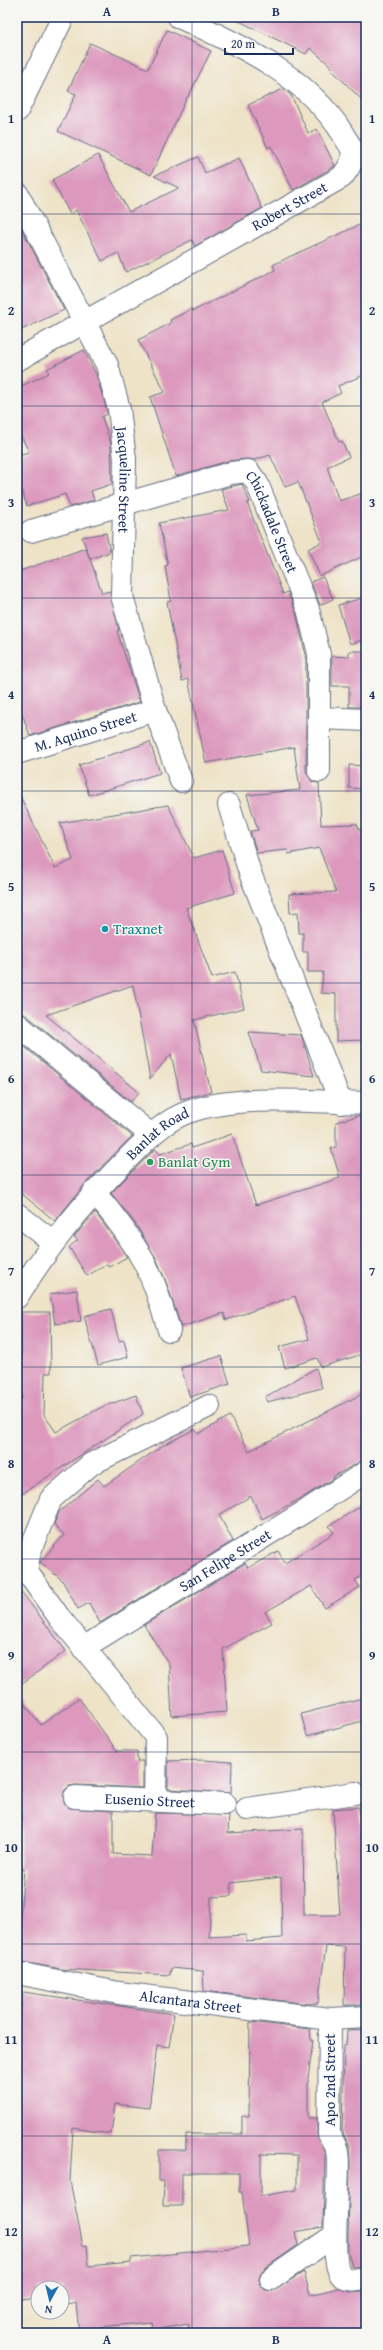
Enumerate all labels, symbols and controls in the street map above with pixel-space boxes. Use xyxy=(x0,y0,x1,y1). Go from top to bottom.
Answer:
text: A xyxy=(103,2,112,21)
text: B xyxy=(272,2,280,21)
scale bar xyxy=(225,30,293,56)
text: 20 m xyxy=(231,35,255,52)
text: 1 xyxy=(8,109,14,128)
text: 1 xyxy=(369,109,375,128)
street label: Robert Street xyxy=(248,176,332,236)
text: 2 xyxy=(8,301,15,320)
text: 2 xyxy=(369,301,376,320)
street label: Jacqueline Street xyxy=(111,423,136,534)
street label: Chickadale Street xyxy=(241,466,304,577)
text: 3 xyxy=(8,493,14,512)
text: 3 xyxy=(369,493,375,512)
text: 4 xyxy=(8,685,15,704)
text: 4 xyxy=(369,685,376,704)
street label: M. Aquino Street xyxy=(32,705,140,757)
text: 5 xyxy=(8,877,15,896)
text: 5 xyxy=(369,877,376,896)
place label: Traxnet xyxy=(113,918,164,939)
marker: Traxnet xyxy=(100,924,110,934)
text: 6 xyxy=(8,1069,15,1088)
text: 6 xyxy=(369,1069,376,1088)
street label: Banlat Road xyxy=(121,1102,192,1164)
place label: Banlat Gym xyxy=(158,1151,231,1172)
marker: Banlat Gym xyxy=(145,1157,155,1167)
text: 7 xyxy=(8,1262,15,1281)
text: 7 xyxy=(369,1262,376,1281)
text: 8 xyxy=(8,1454,15,1473)
text: 8 xyxy=(369,1454,376,1473)
street label: San Felipe Street xyxy=(175,1523,276,1596)
text: 9 xyxy=(8,1646,15,1665)
text: 9 xyxy=(369,1646,376,1665)
street label: Eusenio Street xyxy=(104,1787,196,1813)
text: 10 xyxy=(4,1838,18,1857)
text: 10 xyxy=(365,1838,379,1857)
street label: Alcantara Street xyxy=(139,1985,243,2018)
text: 11 xyxy=(4,2030,18,2049)
text: 11 xyxy=(365,2030,379,2049)
street label: Apo 2nd Street xyxy=(319,2033,340,2127)
text: 12 xyxy=(4,2222,18,2241)
text: 12 xyxy=(365,2222,379,2241)
north arrow xyxy=(30,2280,70,2320)
text: N xyxy=(43,2301,53,2318)
text: A xyxy=(103,2330,112,2349)
text: B xyxy=(272,2330,280,2349)

